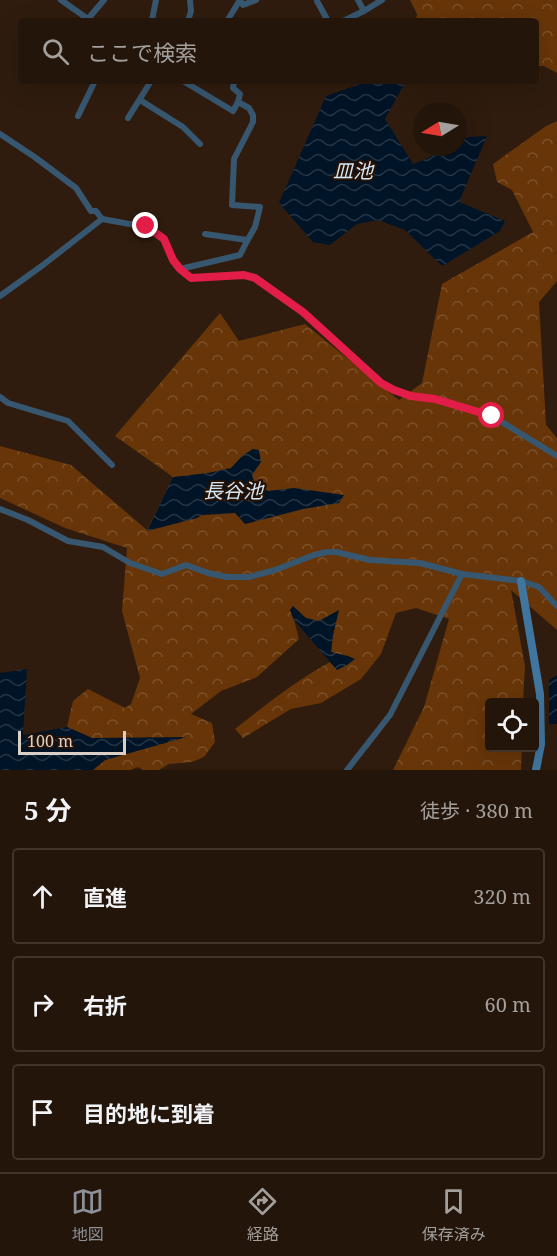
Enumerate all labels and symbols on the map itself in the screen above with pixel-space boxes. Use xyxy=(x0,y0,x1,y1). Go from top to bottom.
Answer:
north arrow xyxy=(413,102,467,156)
water label: 皿池 xyxy=(333,157,375,184)
route end xyxy=(132,212,158,238)
route start xyxy=(478,402,504,428)
water label: 長谷池 xyxy=(203,477,265,504)
scale bar xyxy=(18,728,126,756)

